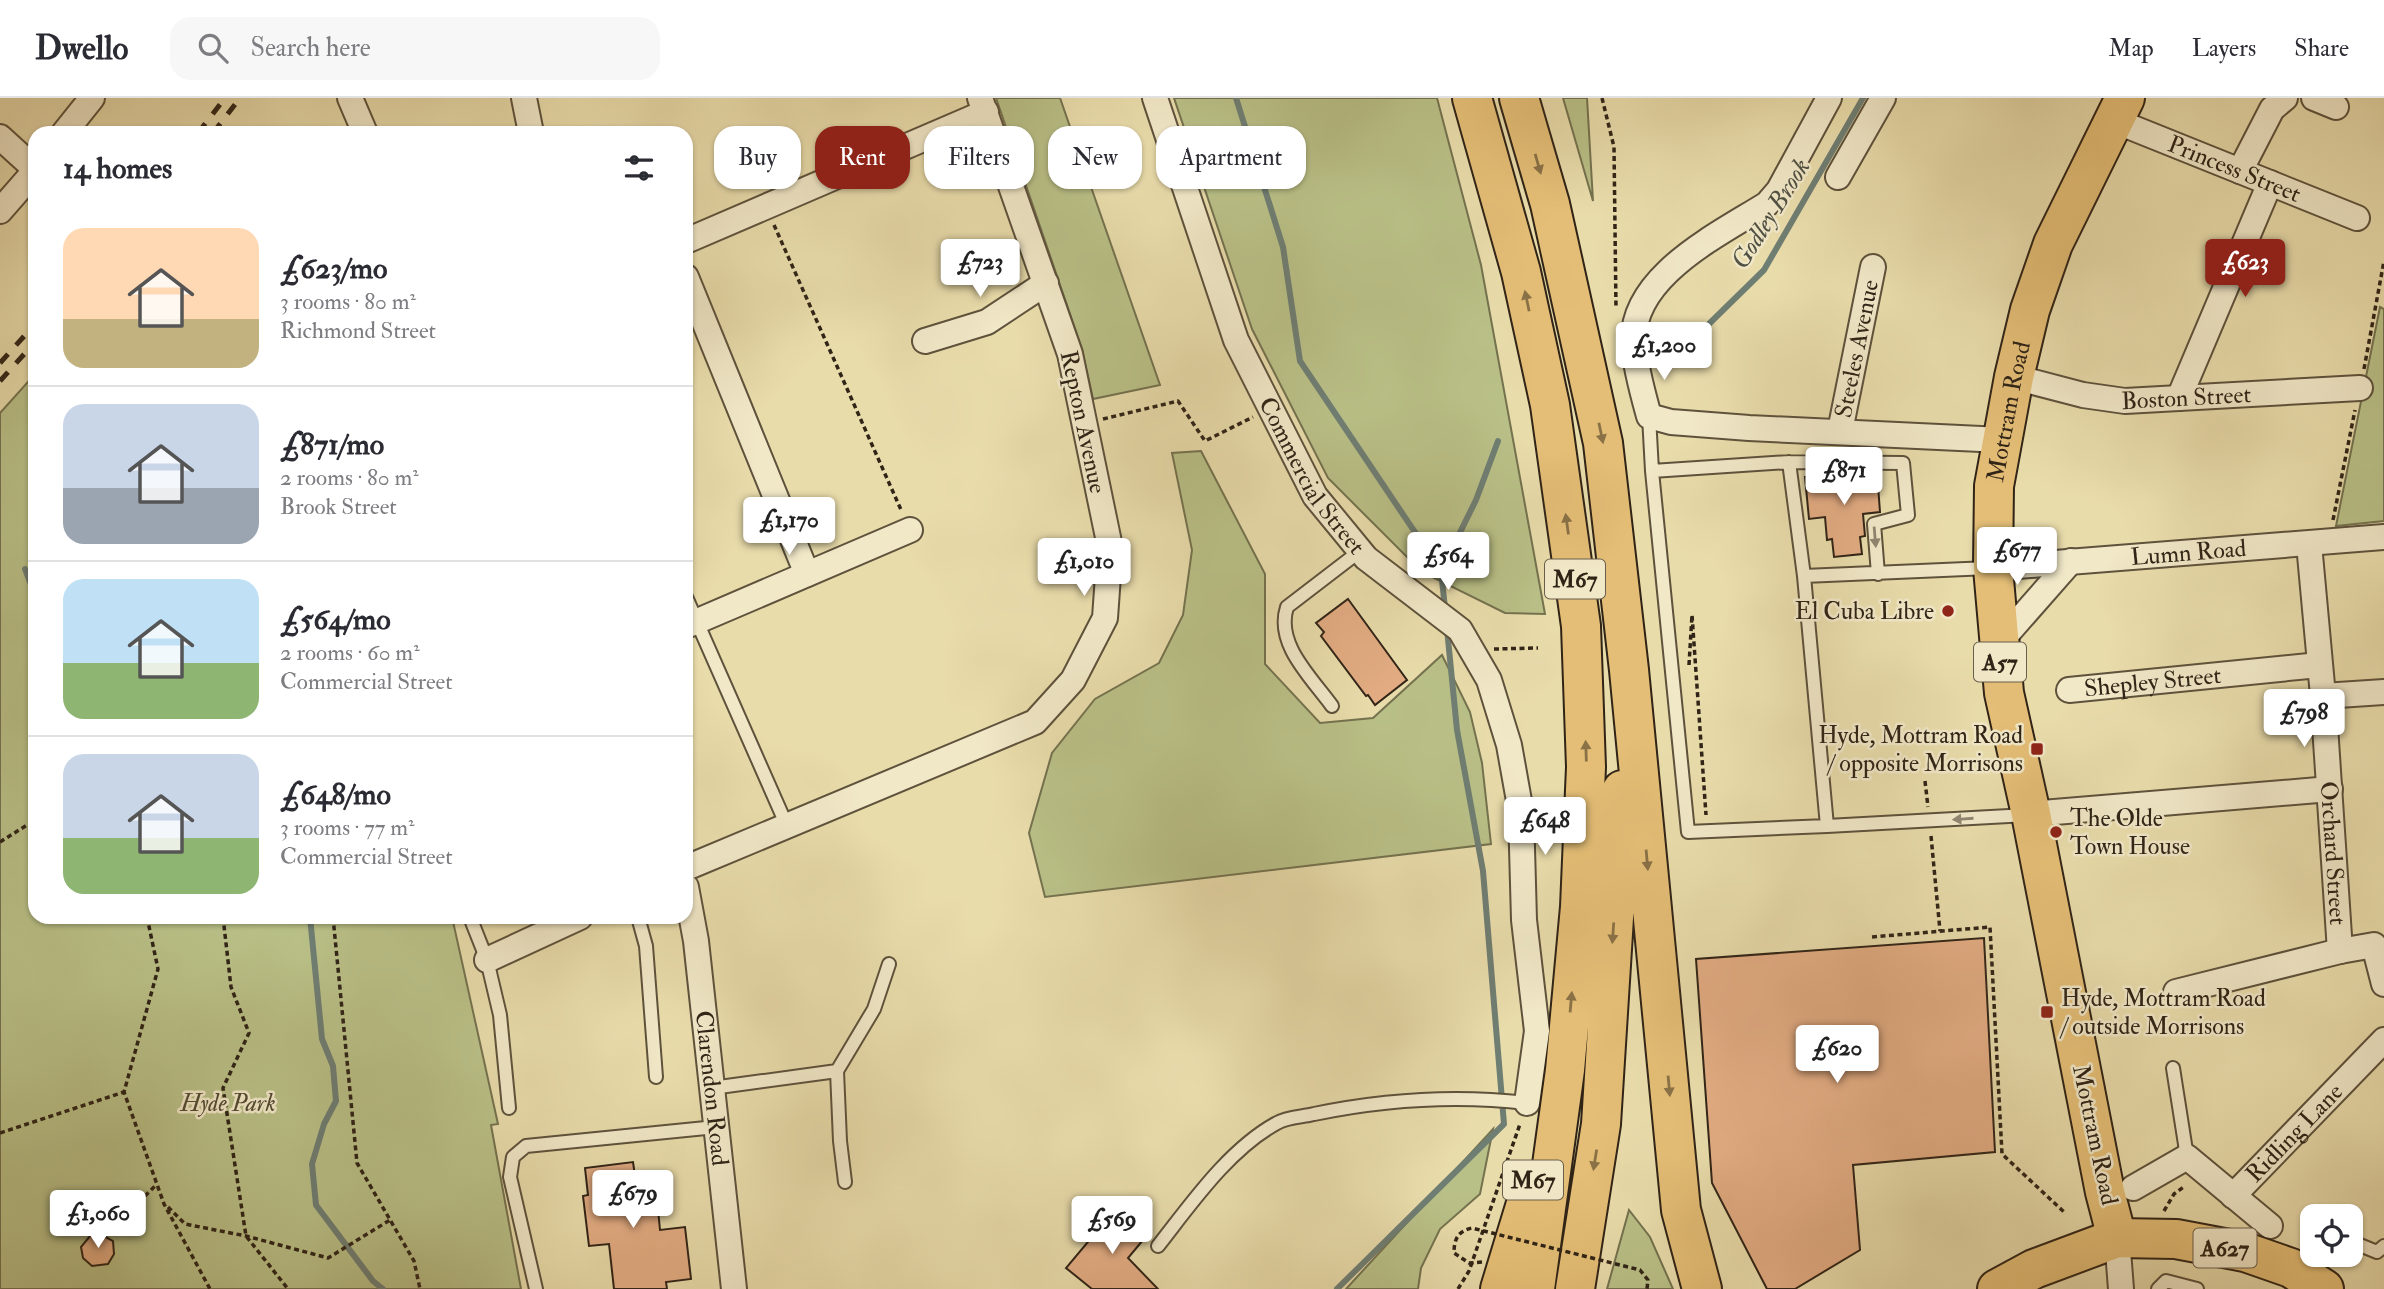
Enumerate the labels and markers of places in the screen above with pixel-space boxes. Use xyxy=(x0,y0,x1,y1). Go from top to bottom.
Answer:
pin: £723 xyxy=(939,240,1021,299)
pin: £623 xyxy=(2204,240,2286,299)
pin: £1,200 xyxy=(1607,322,1721,382)
pin: £871 xyxy=(1803,448,1885,507)
pin: £1,170 xyxy=(732,498,846,557)
pin: £677 xyxy=(1976,528,2058,587)
pin: £564 xyxy=(1407,532,1489,592)
pin: £1,010 xyxy=(1027,538,1141,598)
place label: El Cuba Libre xyxy=(1795,596,1934,627)
marker: El Cuba Libre xyxy=(1940,603,1956,619)
pin: £798 xyxy=(2263,690,2345,749)
place label: Hyde, Mottram Road / opposite Morrisons xyxy=(1818,720,2023,779)
marker: Hyde, Mottram Road / opposite Morrisons xyxy=(2029,741,2045,757)
pin: £648 xyxy=(1504,798,1586,857)
place label: The Olde Town House xyxy=(2070,803,2190,862)
marker: The Olde Town House xyxy=(2048,824,2064,840)
place label: Hyde, Mottram Road / outside Morrisons xyxy=(2059,983,2266,1042)
marker: Hyde, Mottram Road / outside Morrisons xyxy=(2039,1004,2055,1020)
pin: £620 xyxy=(1796,1026,1878,1085)
pin: £679 xyxy=(592,1170,674,1230)
pin: £1,060 xyxy=(41,1190,155,1250)
pin: £569 xyxy=(1071,1196,1153,1256)

